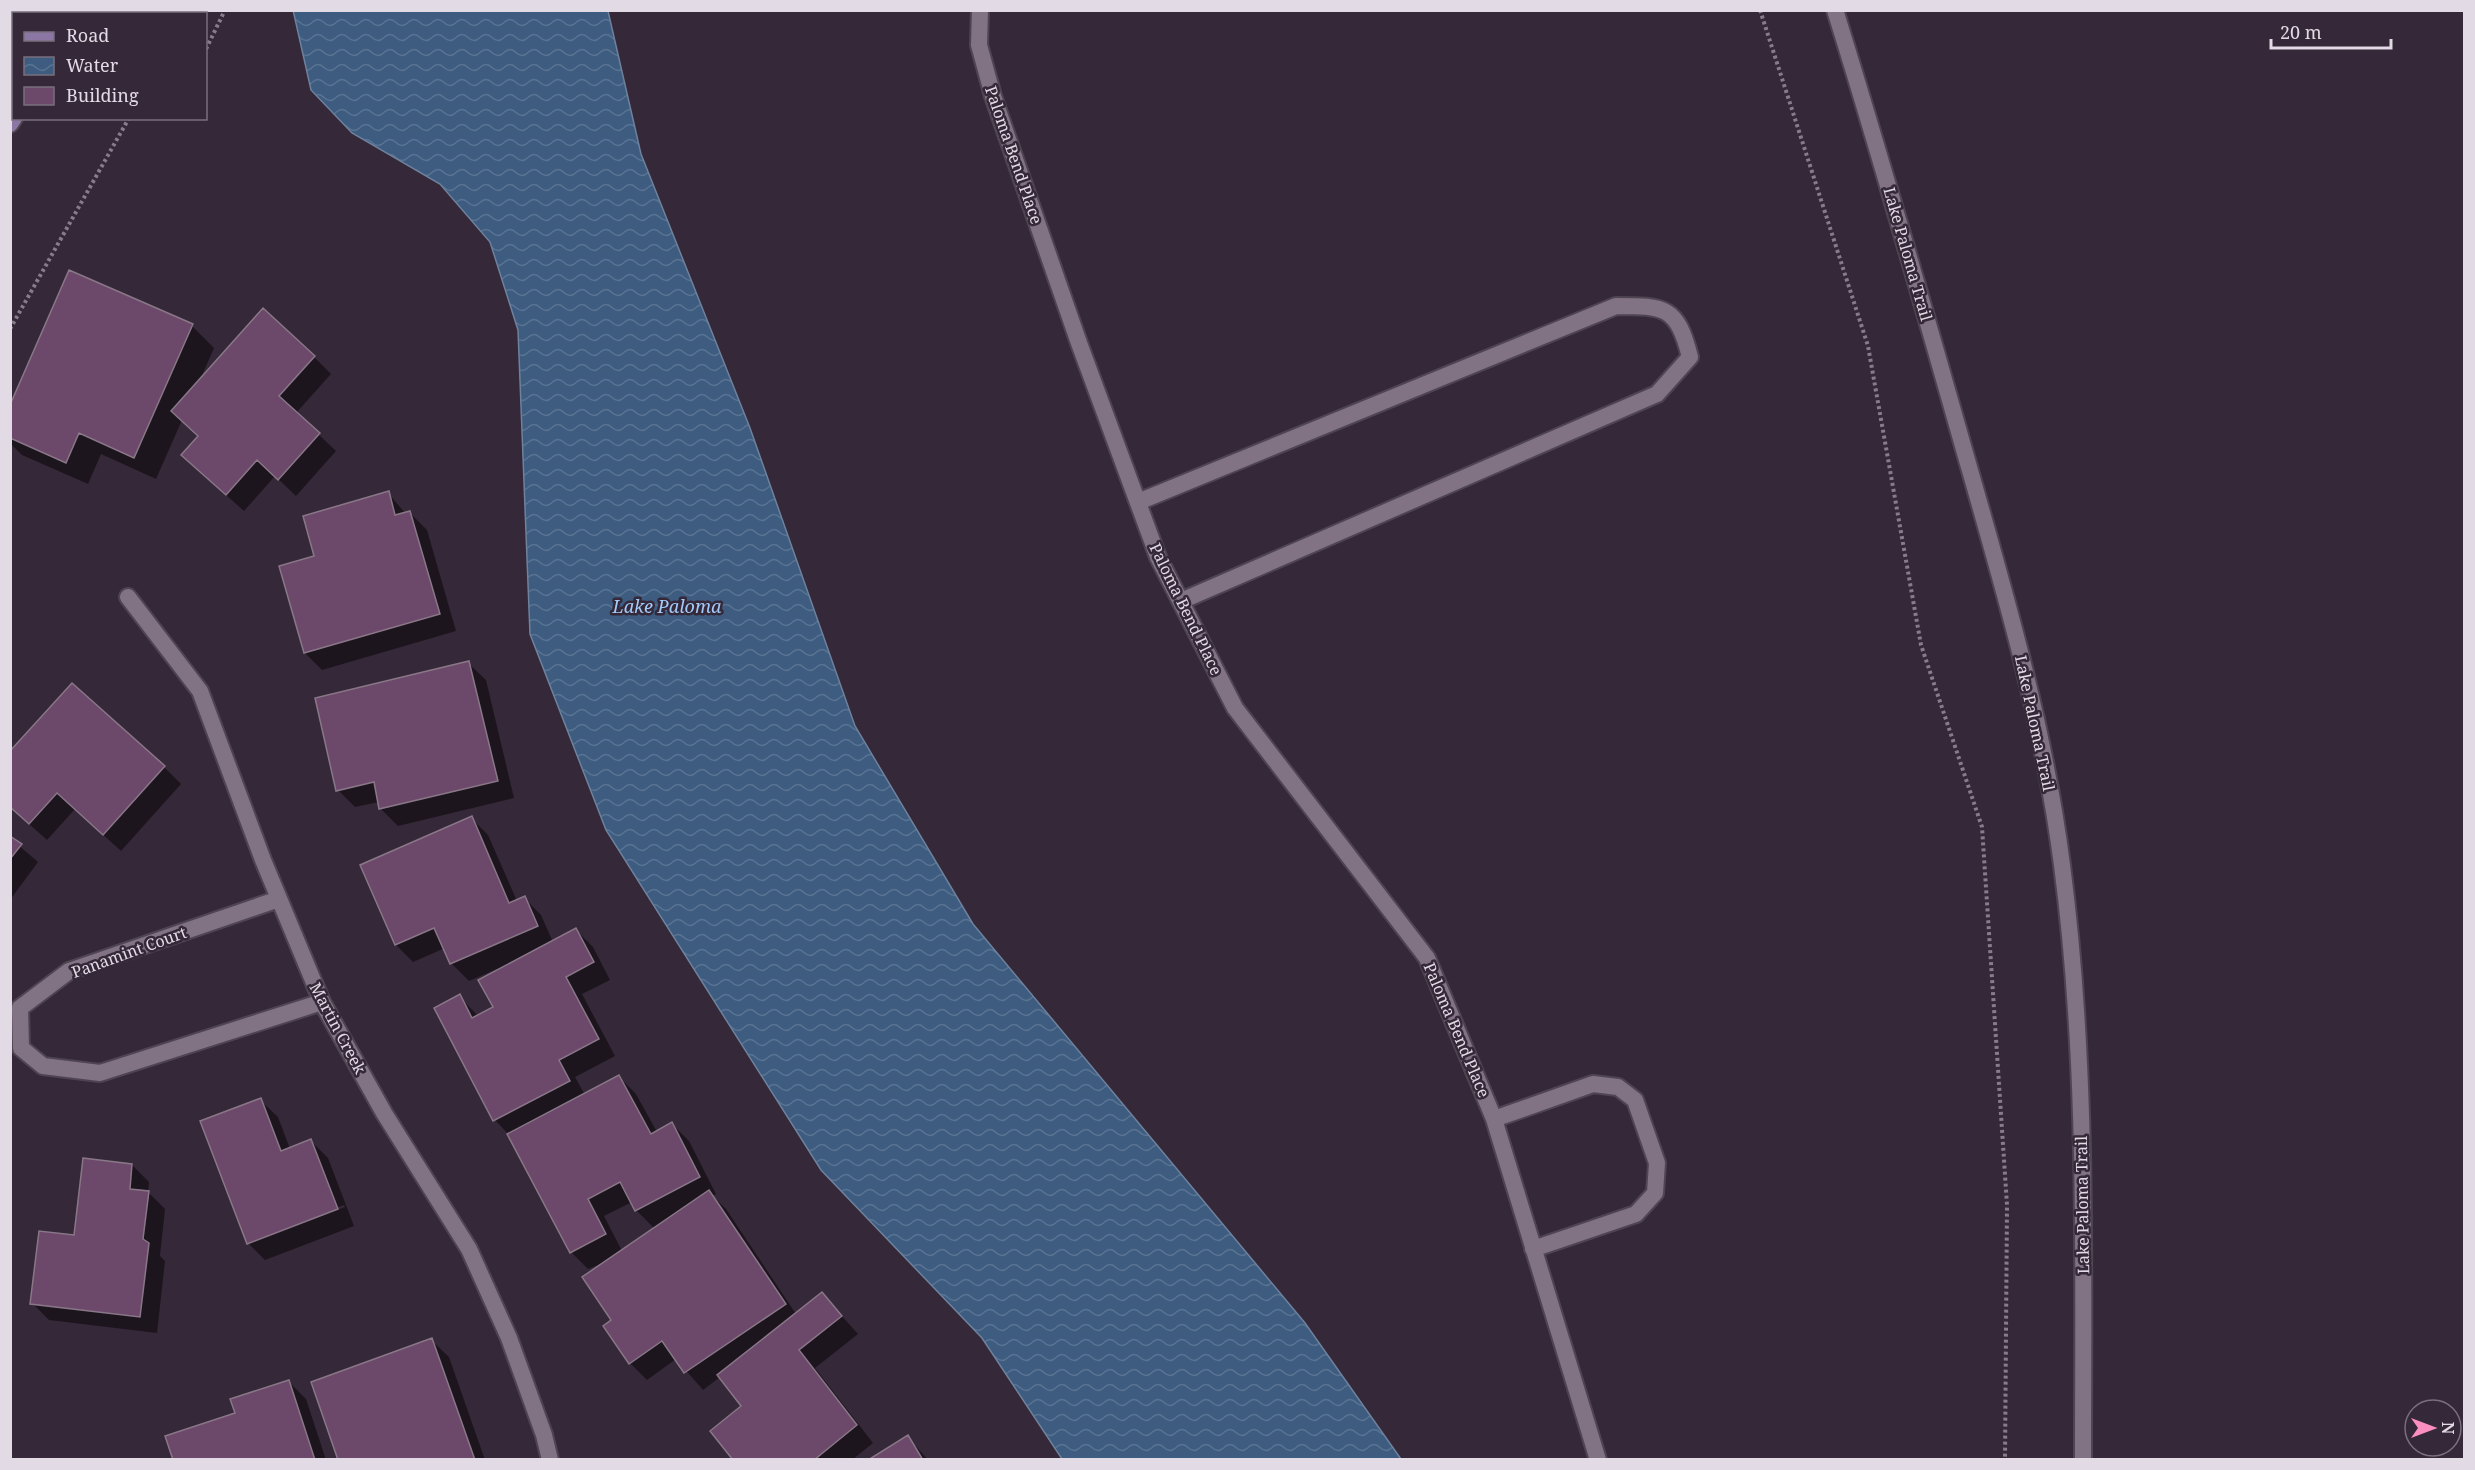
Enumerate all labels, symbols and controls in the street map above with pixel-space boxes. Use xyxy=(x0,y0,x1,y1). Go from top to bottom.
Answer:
legend xyxy=(12,12,207,120)
scale bar xyxy=(2271,12,2391,50)
text: 20 m xyxy=(2280,20,2322,44)
text: Road xyxy=(66,23,109,47)
text: Water xyxy=(66,53,119,77)
text: Building xyxy=(66,83,139,107)
street label: Paloma Bend Place xyxy=(980,83,1048,227)
street label: Lake Paloma Trail xyxy=(1878,185,1938,323)
street label: Paloma Bend Place xyxy=(1144,539,1228,679)
water label: Lake Paloma xyxy=(611,594,722,618)
street label: Lake Paloma Trail xyxy=(2010,653,2060,793)
street label: Panamint Court xyxy=(69,921,190,983)
street label: Paloma Bend Place xyxy=(1419,959,1495,1101)
street label: Martin Creek xyxy=(305,978,372,1078)
street label: Lake Paloma Trail xyxy=(2070,1136,2094,1274)
north arrow xyxy=(2403,1398,2463,1458)
text: N xyxy=(2437,1422,2459,1435)

